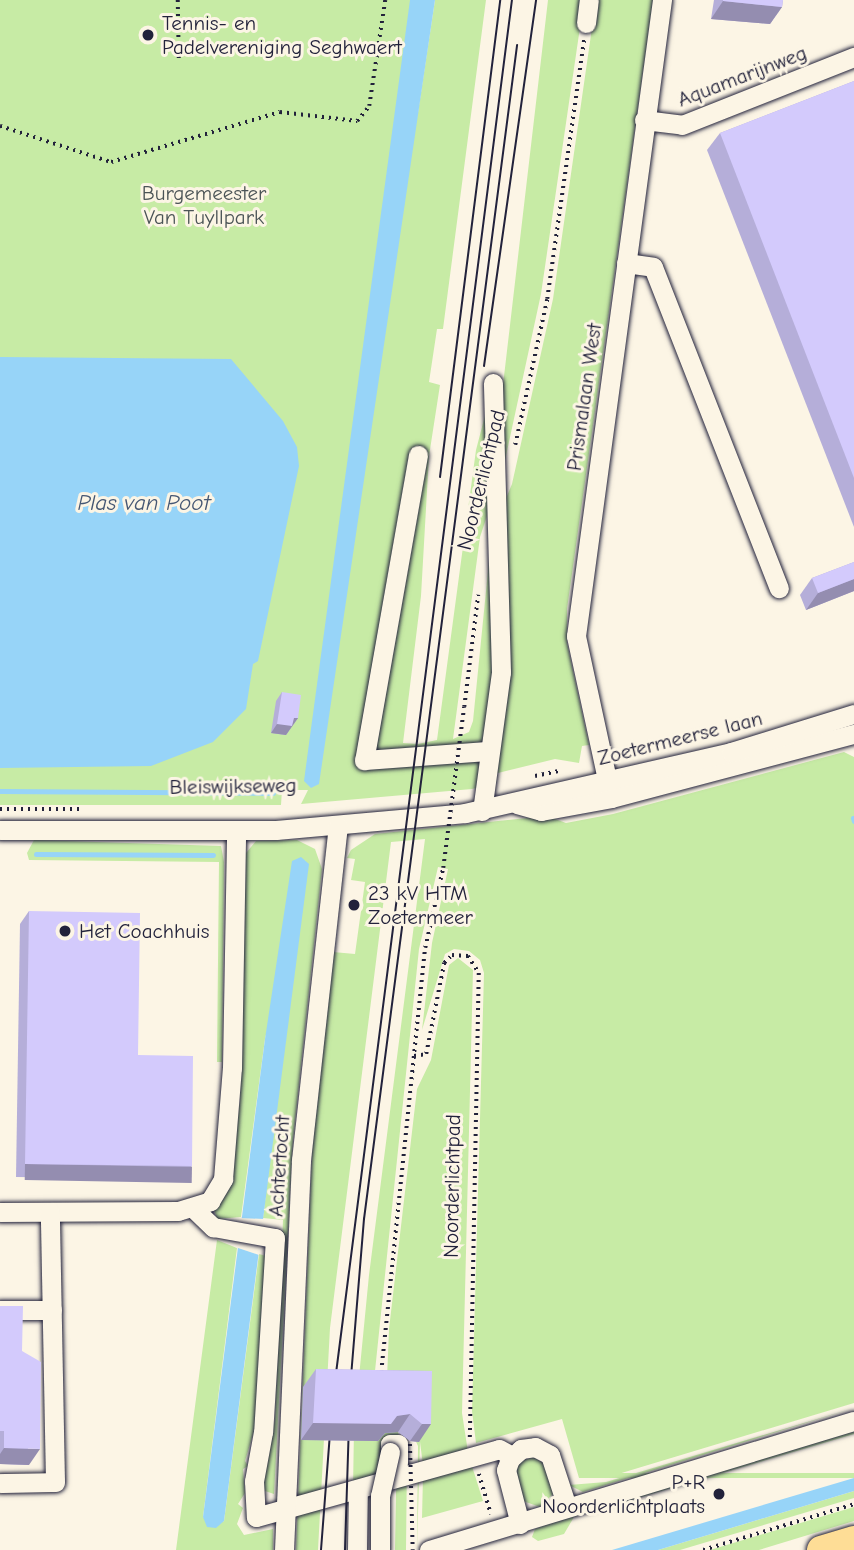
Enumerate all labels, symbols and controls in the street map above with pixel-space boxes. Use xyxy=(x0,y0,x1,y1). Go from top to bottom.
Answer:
place label: Tennis- en Padelvereniging Seghwaert xyxy=(162,10,402,60)
marker: Tennis- en Padelvereniging Seghwaert xyxy=(140,27,156,43)
street label: Aquamarijnweg xyxy=(674,40,810,112)
park label: Burgemeester Van Tuyllpark xyxy=(142,180,266,230)
street label: Prismalaan West xyxy=(561,322,607,472)
street label: Noorderlichtpad xyxy=(451,407,511,553)
water label: Plas van Poot xyxy=(77,489,211,517)
street label: Zoetermeerse laan xyxy=(595,705,765,771)
street label: Bleiswijkseweg xyxy=(169,772,297,800)
place label: 23 kV HTM Zoetermeer xyxy=(368,880,473,930)
marker: 23 kV HTM Zoetermeer xyxy=(346,897,362,913)
place label: Het Coachhuis xyxy=(79,918,209,944)
marker: Het Coachhuis xyxy=(57,923,73,939)
street label: Achtertocht xyxy=(263,1114,295,1218)
street label: Noorderlichtpad xyxy=(438,1114,466,1258)
place label: P+R Noorderlichtplaats xyxy=(542,1469,705,1519)
marker: P+R Noorderlichtplaats xyxy=(711,1486,727,1502)

